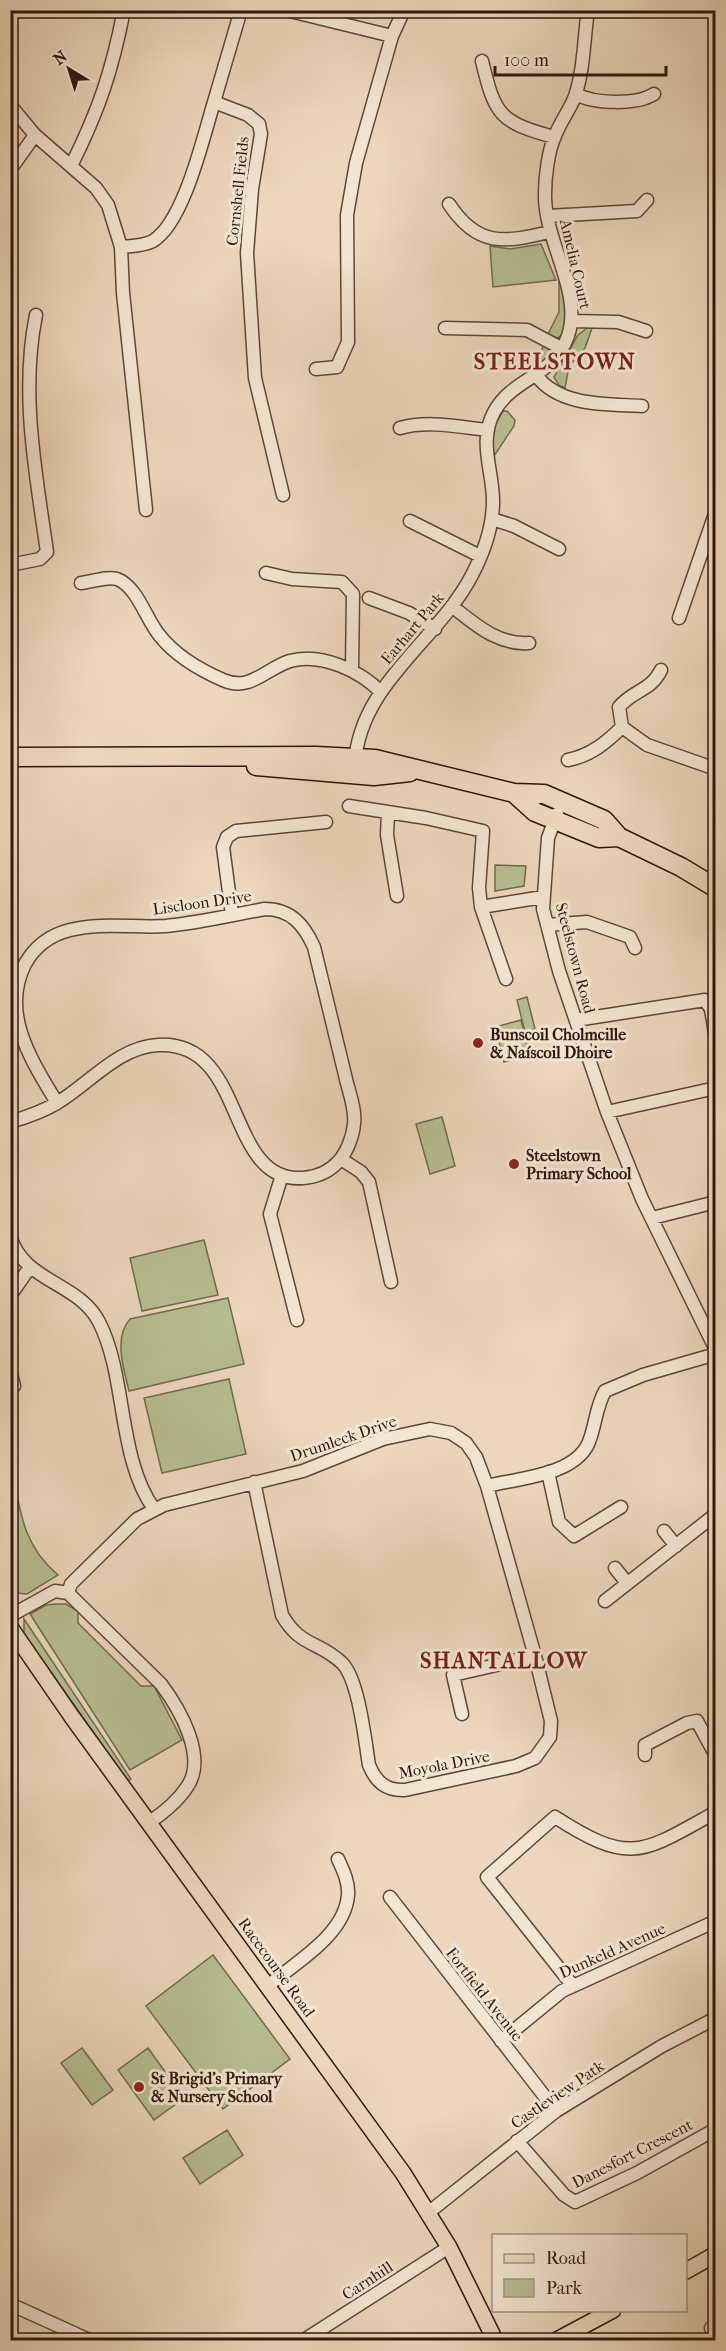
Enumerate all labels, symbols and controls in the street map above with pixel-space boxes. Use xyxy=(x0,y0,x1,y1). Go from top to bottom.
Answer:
north arrow xyxy=(39,39,99,99)
scale bar xyxy=(495,39,666,77)
text: N xyxy=(49,46,71,69)
text: 100 m xyxy=(504,50,549,71)
street label: Cornshell Fields xyxy=(222,135,253,247)
street label: Amelia Court xyxy=(556,216,595,311)
district label: STEELSTOWN xyxy=(474,349,636,375)
street label: Earhart Park xyxy=(377,588,448,668)
street label: Liscloon Drive xyxy=(151,886,253,919)
street label: Steelstown Road xyxy=(552,901,599,1016)
place label: Bunscoil Cholmcille & Naíscoil Dhoire xyxy=(490,1025,626,1062)
marker: Bunscoil Cholmcille & Naíscoil Dhoire xyxy=(471,1036,485,1050)
place label: Steelstown Primary School xyxy=(526,1146,632,1184)
marker: Steelstown Primary School xyxy=(507,1157,521,1171)
street label: Drumleck Drive xyxy=(287,1411,399,1466)
district label: SHANTALLOW xyxy=(420,1648,588,1674)
street label: Moyola Drive xyxy=(397,1746,491,1783)
street label: Racecourse Road xyxy=(234,1914,319,2021)
street label: Dunkeld Avenue xyxy=(556,1918,668,1982)
street label: Fortfield Avenue xyxy=(442,1944,527,2045)
street label: Castleview Patk xyxy=(507,2056,608,2133)
place label: St Brigid's Primary & Nursery School xyxy=(151,2069,284,2107)
marker: St Brigid's Primary & Nursery School xyxy=(132,2080,146,2094)
street label: Danesfort Crescent xyxy=(569,2115,696,2192)
legend xyxy=(492,2234,687,2312)
text: Road xyxy=(546,2248,586,2269)
street label: Carnhill xyxy=(338,2257,397,2304)
text: Park xyxy=(546,2278,583,2299)

